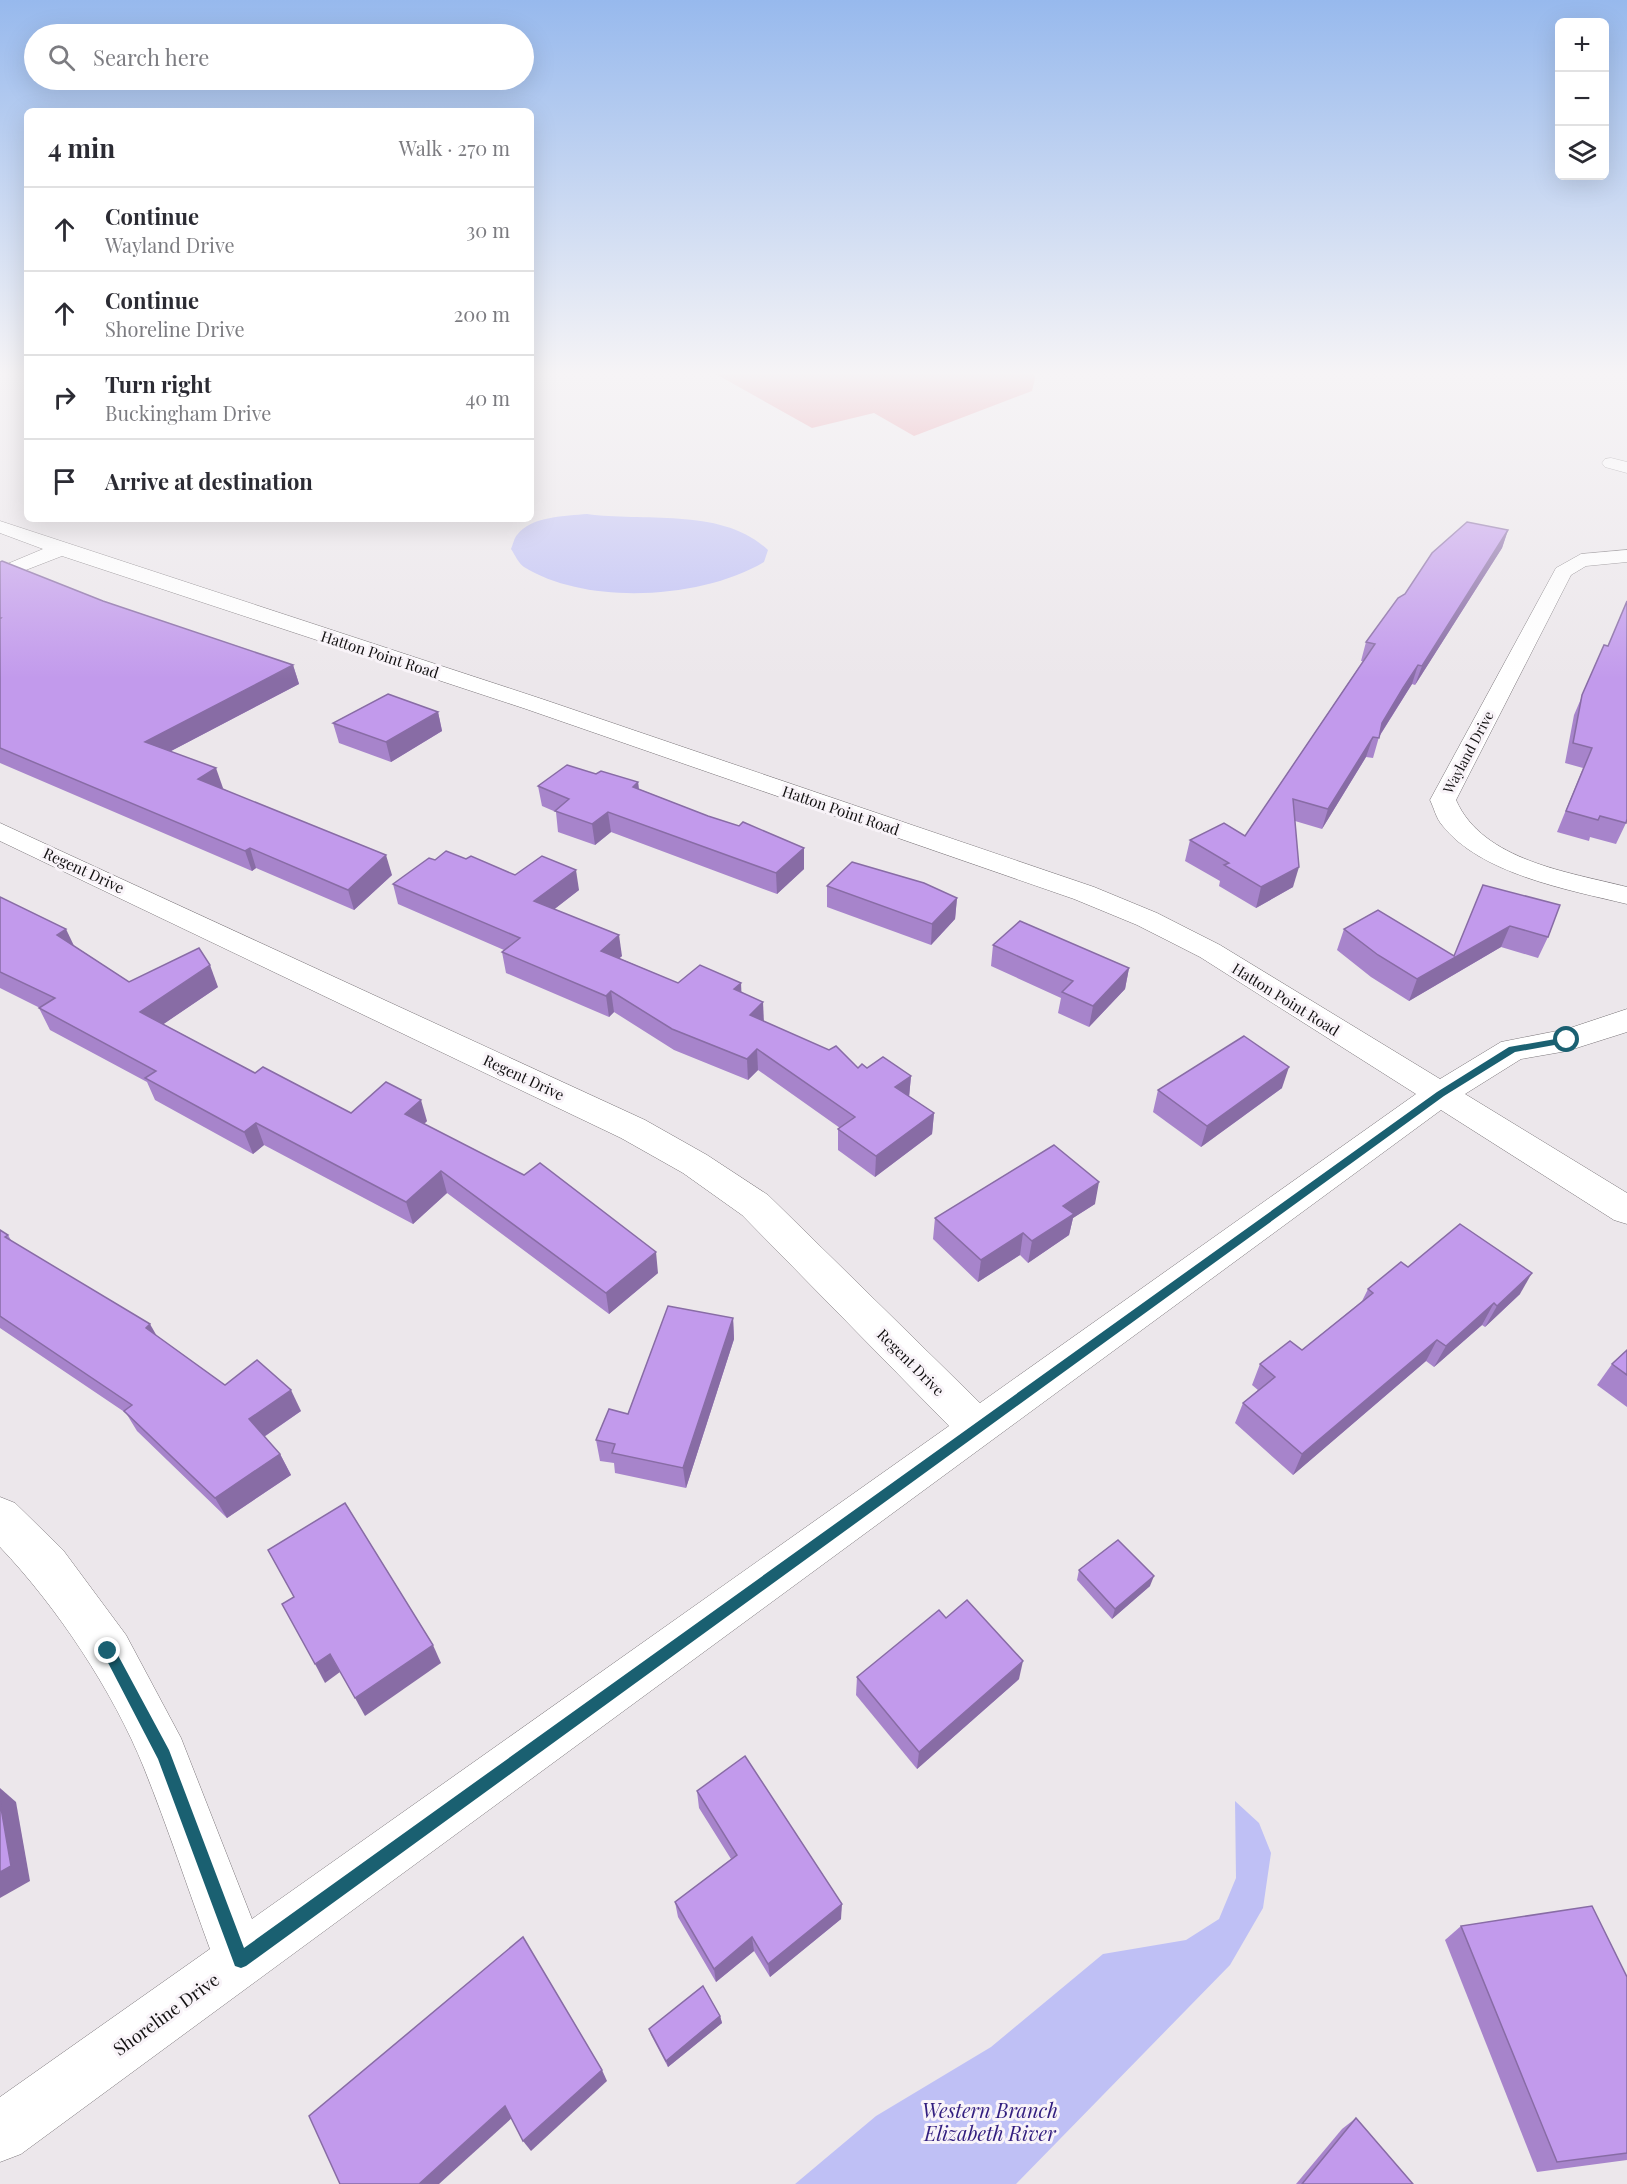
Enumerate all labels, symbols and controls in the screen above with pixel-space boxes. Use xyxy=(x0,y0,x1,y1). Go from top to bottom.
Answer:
map controls xyxy=(1555,18,1609,180)
button: + xyxy=(1555,18,1609,72)
search box xyxy=(24,24,534,90)
icon: search xyxy=(45,41,78,74)
text: Search here xyxy=(93,42,209,72)
button: − xyxy=(1555,72,1609,126)
button: layers xyxy=(1555,126,1609,180)
text: 4 min xyxy=(48,130,115,165)
text: Walk · 270 m xyxy=(399,134,510,161)
text: Continue xyxy=(105,201,199,231)
icon: ahead xyxy=(48,213,81,246)
text: 30 m xyxy=(466,216,510,243)
text: Wayland Drive xyxy=(105,231,235,258)
text: Continue xyxy=(105,285,199,315)
icon: ahead xyxy=(48,297,81,330)
text: 200 m xyxy=(454,300,510,327)
text: Shoreline Drive xyxy=(105,315,245,342)
text: Turn right xyxy=(105,369,211,399)
icon: right xyxy=(48,381,81,414)
text: 40 m xyxy=(465,384,510,411)
text: Buckingham Drive xyxy=(105,399,271,426)
icon: arrive xyxy=(48,465,81,498)
text: Arrive at destination xyxy=(105,466,313,496)
street label: Hatton Point Road xyxy=(319,626,442,683)
street label: Wayland Drive xyxy=(1438,707,1498,797)
street label: Hatton Point Road xyxy=(780,781,903,840)
street label: Regent Drive xyxy=(40,843,128,897)
street label: Hatton Point Road xyxy=(1229,958,1344,1040)
route start xyxy=(1553,1026,1579,1052)
street label: Regent Drive xyxy=(480,1050,568,1104)
street label: Regent Drive xyxy=(873,1324,949,1400)
route end xyxy=(94,1637,120,1663)
street label: Shoreline Drive xyxy=(108,1967,224,2061)
water label: Western Branch Elizabeth River xyxy=(922,2096,1058,2146)

